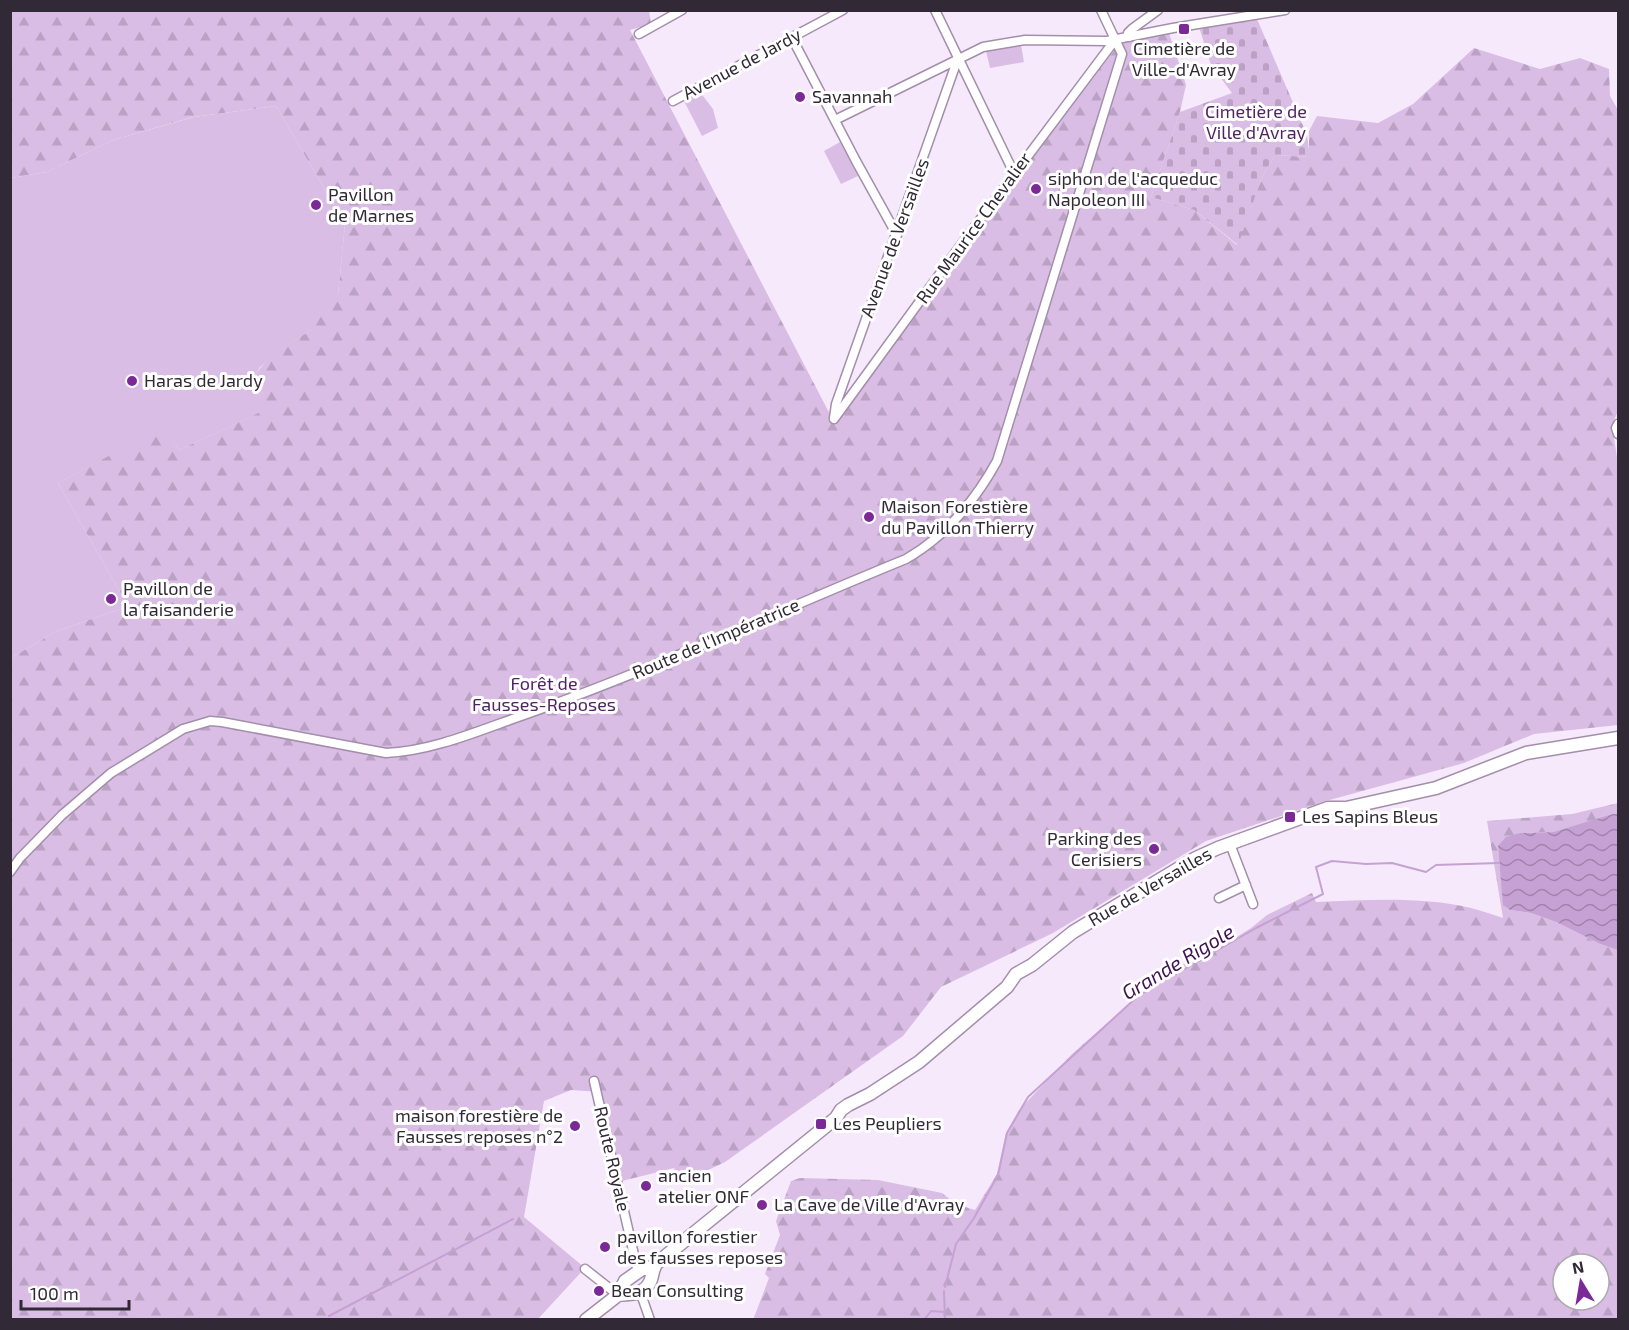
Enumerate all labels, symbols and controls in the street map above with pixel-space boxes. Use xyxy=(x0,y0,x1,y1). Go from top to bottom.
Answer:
street label: Avenue de Jardy xyxy=(679,22,805,104)
marker: Cimetière de Ville-d'Avray xyxy=(1177,22,1191,36)
place label: Cimetière de Ville-d'Avray xyxy=(1132,37,1237,80)
place label: Savannah xyxy=(812,85,893,107)
marker: Savannah xyxy=(793,90,807,104)
park label: Cimetière de Ville d'Avray xyxy=(1205,100,1307,143)
street label: Rue Maurice Chevalier xyxy=(911,148,1035,307)
street label: Avenue de Versailles xyxy=(855,155,933,320)
place label: siphon de l'acqueduc Napoleon III xyxy=(1048,167,1218,210)
marker: siphon de l'acqueduc Napoleon III xyxy=(1029,182,1043,196)
place label: Pavillon de Marnes xyxy=(328,183,414,226)
marker: Pavillon de Marnes xyxy=(309,198,323,212)
place label: Haras de Jardy xyxy=(144,369,263,391)
marker: Haras de Jardy xyxy=(125,374,139,388)
place label: Maison Forestière du Pavillon Thierry xyxy=(881,495,1034,538)
marker: Maison Forestière du Pavillon Thierry xyxy=(862,510,876,524)
place label: Pavillon de la faisanderie xyxy=(123,577,234,620)
marker: Pavillon de la faisanderie xyxy=(104,592,118,606)
street label: Route de l'Impératrice xyxy=(629,593,802,683)
park label: Forêt de Fausses-Reposes xyxy=(472,672,616,715)
place label: Les Sapins Bleus xyxy=(1302,805,1438,827)
marker: Les Sapins Bleus xyxy=(1283,810,1297,824)
place label: Parking des Cerisiers xyxy=(1047,827,1142,870)
street label: Rue de Versailles xyxy=(1084,842,1215,930)
marker: Parking des Cerisiers xyxy=(1147,842,1161,856)
water label: Grande Rigole xyxy=(1117,918,1238,1004)
place label: maison forestière de Fausses reposes n°2 xyxy=(395,1104,563,1147)
street label: Route Royale xyxy=(590,1104,636,1214)
place label: Les Peupliers xyxy=(833,1112,942,1134)
marker: Les Peupliers xyxy=(814,1117,828,1131)
marker: maison forestière de Fausses reposes n°2 xyxy=(568,1119,582,1133)
place label: ancien atelier ONF xyxy=(658,1164,749,1207)
marker: ancien atelier ONF xyxy=(639,1179,653,1193)
place label: La Cave de Ville d'Avray xyxy=(774,1193,965,1215)
marker: La Cave de Ville d'Avray xyxy=(755,1198,769,1212)
place label: pavillon forestier des fausses reposes xyxy=(617,1225,783,1268)
marker: pavillon forestier des fausses reposes xyxy=(598,1240,612,1254)
north arrow xyxy=(1551,1252,1611,1312)
text: N xyxy=(1571,1256,1586,1277)
scale bar xyxy=(21,1273,129,1311)
place label: Bean Consulting xyxy=(611,1279,744,1301)
text: 100 m xyxy=(30,1282,79,1304)
marker: Bean Consulting xyxy=(592,1284,606,1298)

